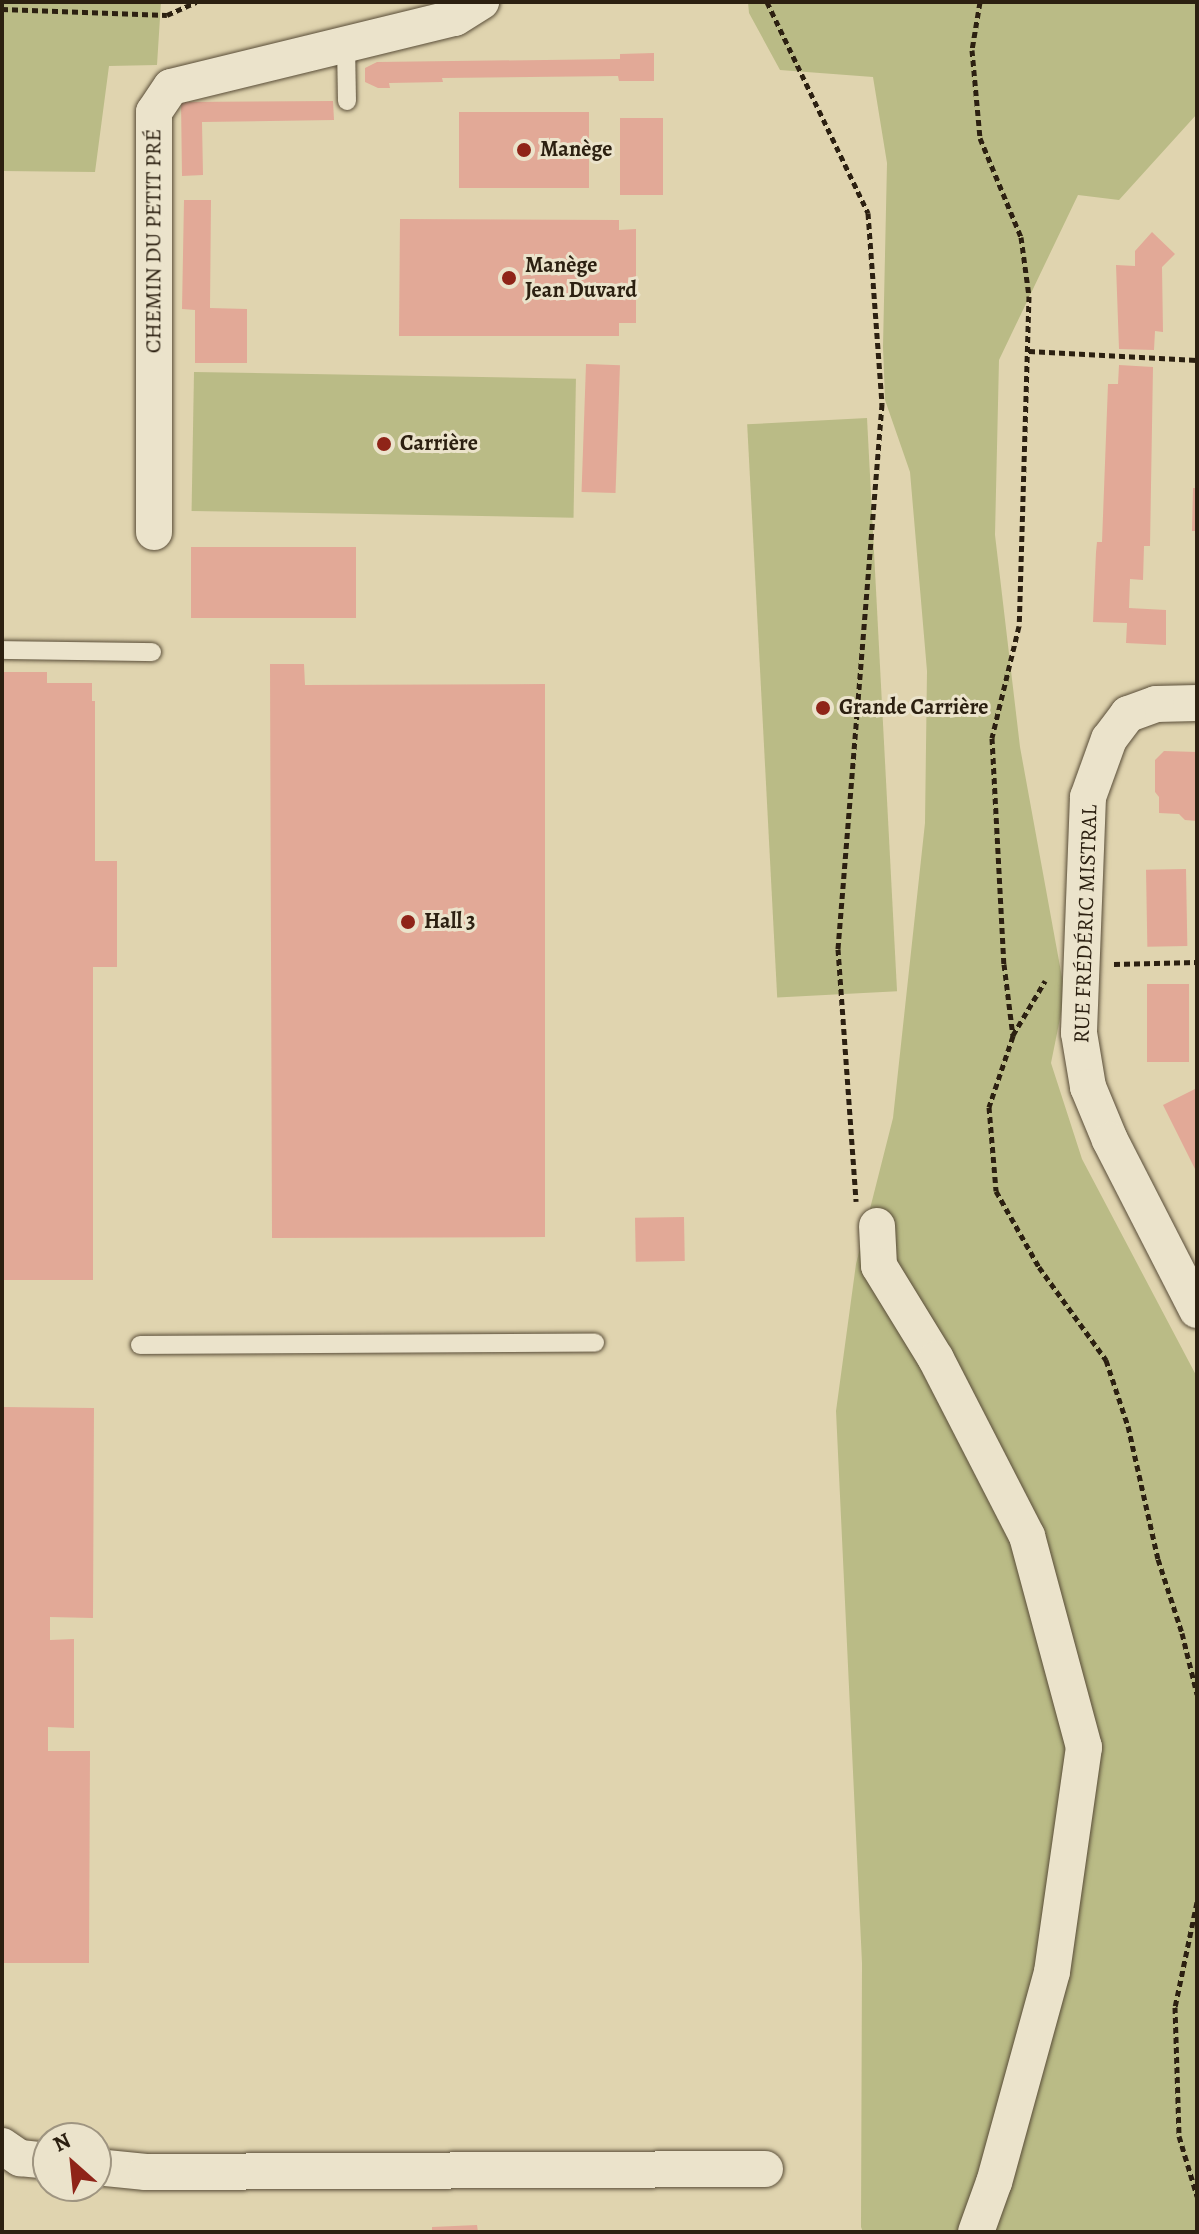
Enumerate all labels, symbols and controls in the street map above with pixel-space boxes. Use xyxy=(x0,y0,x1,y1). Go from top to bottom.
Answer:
street label: CHEMIN DU PETIT PRÉ xyxy=(141,129,167,353)
place label: Manège xyxy=(540,137,613,163)
marker: Manège xyxy=(515,141,533,159)
place label: Manège Jean Duvard xyxy=(525,252,637,304)
marker: Manège Jean Duvard xyxy=(500,269,518,287)
place label: Carrière xyxy=(400,431,478,457)
marker: Carrière xyxy=(375,435,393,453)
place label: Grande Carrière xyxy=(839,695,988,721)
marker: Grande Carrière xyxy=(814,699,832,717)
street label: RUE FRÉDÉRIC MISTRAL xyxy=(1069,804,1103,1044)
place label: Hall 3 xyxy=(424,909,476,935)
marker: Hall 3 xyxy=(399,913,417,931)
north arrow xyxy=(32,2122,112,2202)
text: N xyxy=(48,2125,76,2159)

